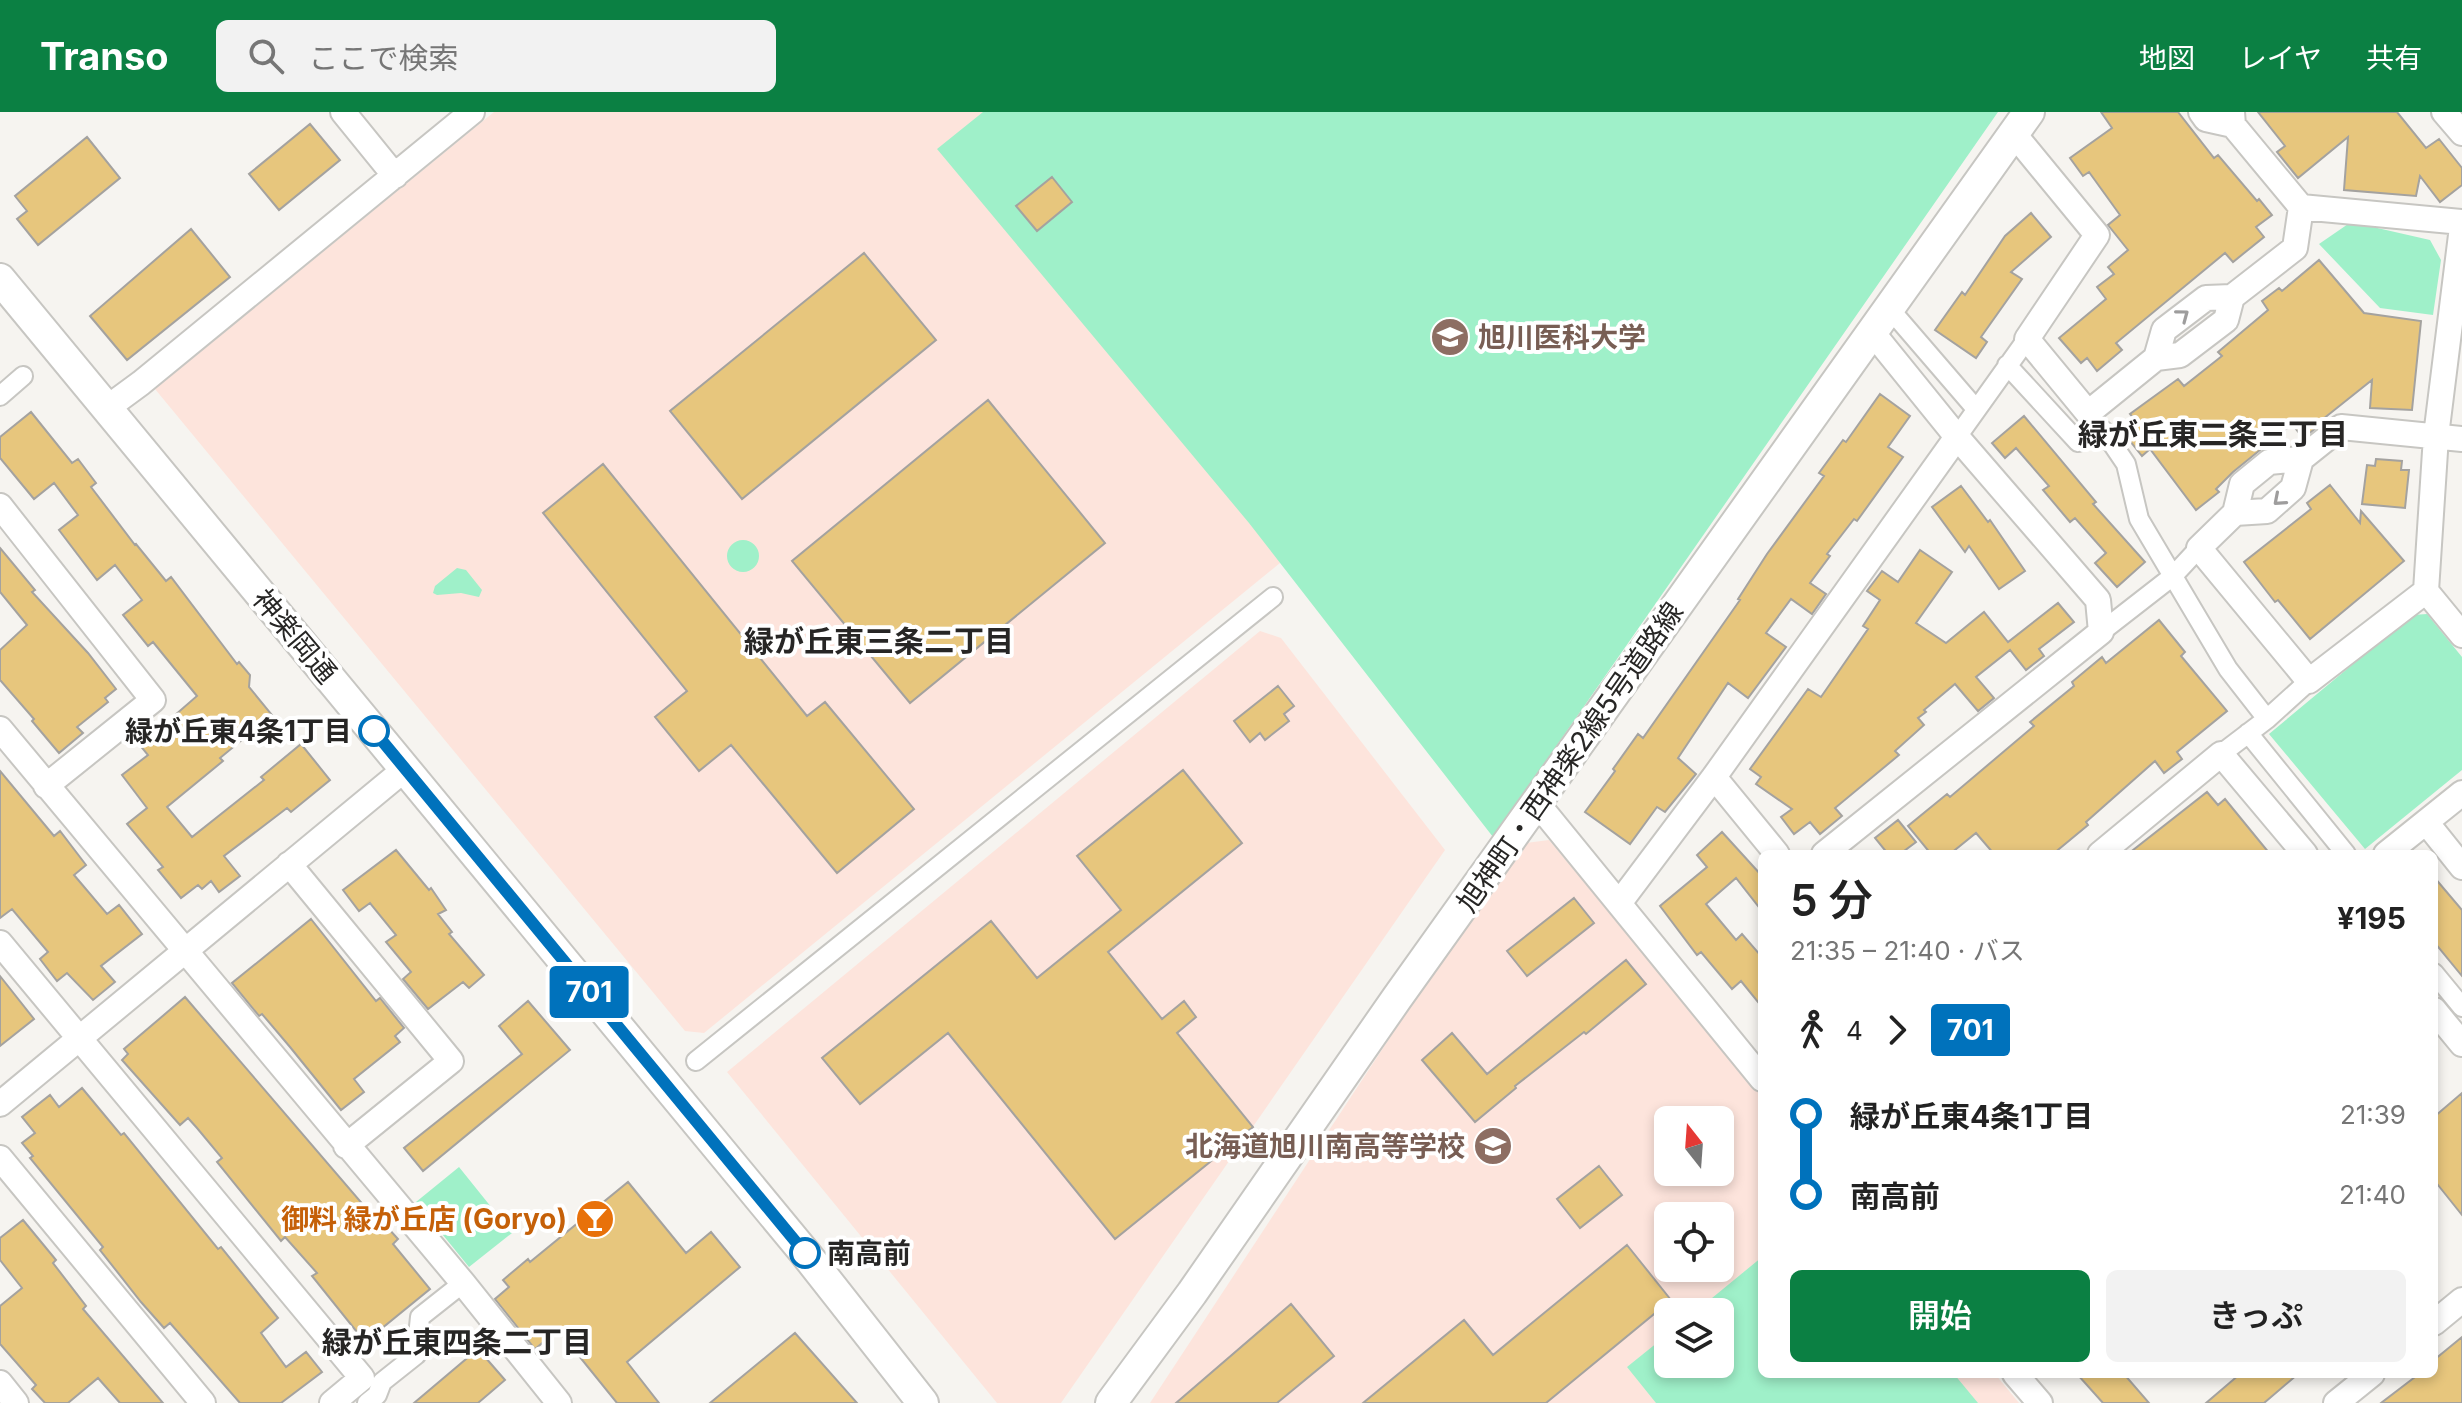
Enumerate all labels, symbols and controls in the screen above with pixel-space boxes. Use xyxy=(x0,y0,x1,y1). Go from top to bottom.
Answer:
search box xyxy=(216,20,776,92)
text: Transo xyxy=(40,33,168,79)
icon: search xyxy=(244,34,288,78)
text: ここで検索 xyxy=(308,40,458,76)
text: 地図 xyxy=(2139,41,2195,75)
text: レイヤ xyxy=(2239,41,2322,75)
text: 共有 xyxy=(2366,41,2422,75)
one-way arrow xyxy=(2174,311,2189,325)
school or university icon: 旭川医科大学 xyxy=(1429,316,1471,358)
place label: 旭川医科大学 xyxy=(1478,320,1646,354)
district label: 緑が丘東二条三丁目 xyxy=(2078,416,2348,452)
one-way arrow xyxy=(2274,490,2289,505)
street label: 神楽岡通 xyxy=(246,582,344,690)
street label: 旭神町・西神楽2線5号道路線 xyxy=(1450,596,1690,918)
district label: 緑が丘東三条二丁目 xyxy=(744,623,1014,659)
place label: 緑が丘東4条1丁目 xyxy=(125,714,352,748)
marker: 緑が丘東4条1丁目 xyxy=(359,716,389,746)
text: 5 分 xyxy=(1790,873,1873,927)
text: ¥195 xyxy=(2337,900,2406,936)
text: 21:35 – 21:40 · バス xyxy=(1790,935,2025,966)
line badge: 701 xyxy=(543,966,635,1018)
text: 701 xyxy=(566,975,612,1009)
icon: walk xyxy=(1790,1008,1834,1052)
icon: forward xyxy=(1875,1008,1919,1052)
text: 701 xyxy=(1947,1013,1994,1047)
text: 4 xyxy=(1846,1015,1863,1046)
text: 緑が丘東4条1丁目 xyxy=(1850,1098,2093,1134)
text: 21:39 xyxy=(2340,1099,2406,1130)
north arrow xyxy=(1654,1106,1734,1186)
map controls xyxy=(1654,1106,1734,1378)
school or university icon: 北海道旭川南高等学校 xyxy=(1472,1125,1514,1167)
place label: 北海道旭川南高等学校 xyxy=(1185,1129,1465,1163)
text: 南高前 xyxy=(1850,1178,1940,1214)
text: 21:40 xyxy=(2339,1179,2406,1210)
bar icon: 御料 緑が丘店 (Goryo) xyxy=(574,1198,616,1240)
place label: 御料 緑が丘店 (Goryo) xyxy=(281,1202,567,1236)
button: locate xyxy=(1654,1202,1734,1282)
place label: 南高前 xyxy=(827,1236,911,1270)
marker: 南高前 xyxy=(790,1238,820,1268)
button: 開始 xyxy=(1790,1270,2090,1362)
button: きっぷ xyxy=(2106,1270,2406,1362)
button: layers xyxy=(1654,1298,1734,1378)
district label: 緑が丘東四条二丁目 xyxy=(322,1324,592,1360)

